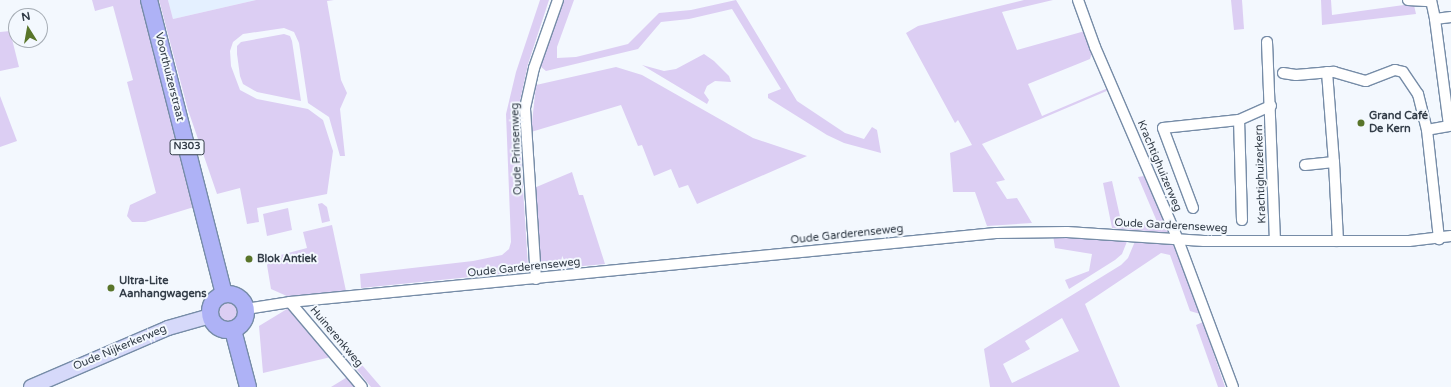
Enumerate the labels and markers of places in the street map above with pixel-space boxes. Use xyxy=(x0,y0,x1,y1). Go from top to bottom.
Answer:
place label: Grand Café De Kern xyxy=(1369,110,1428,136)
marker: Grand Café De Kern xyxy=(1356,118,1366,128)
place label: Blok Antiek xyxy=(257,252,317,266)
marker: Blok Antiek xyxy=(244,254,254,264)
place label: Ultra-Lite Aanhangwagens xyxy=(119,275,207,301)
marker: Ultra-Lite Aanhangwagens xyxy=(106,283,116,293)

